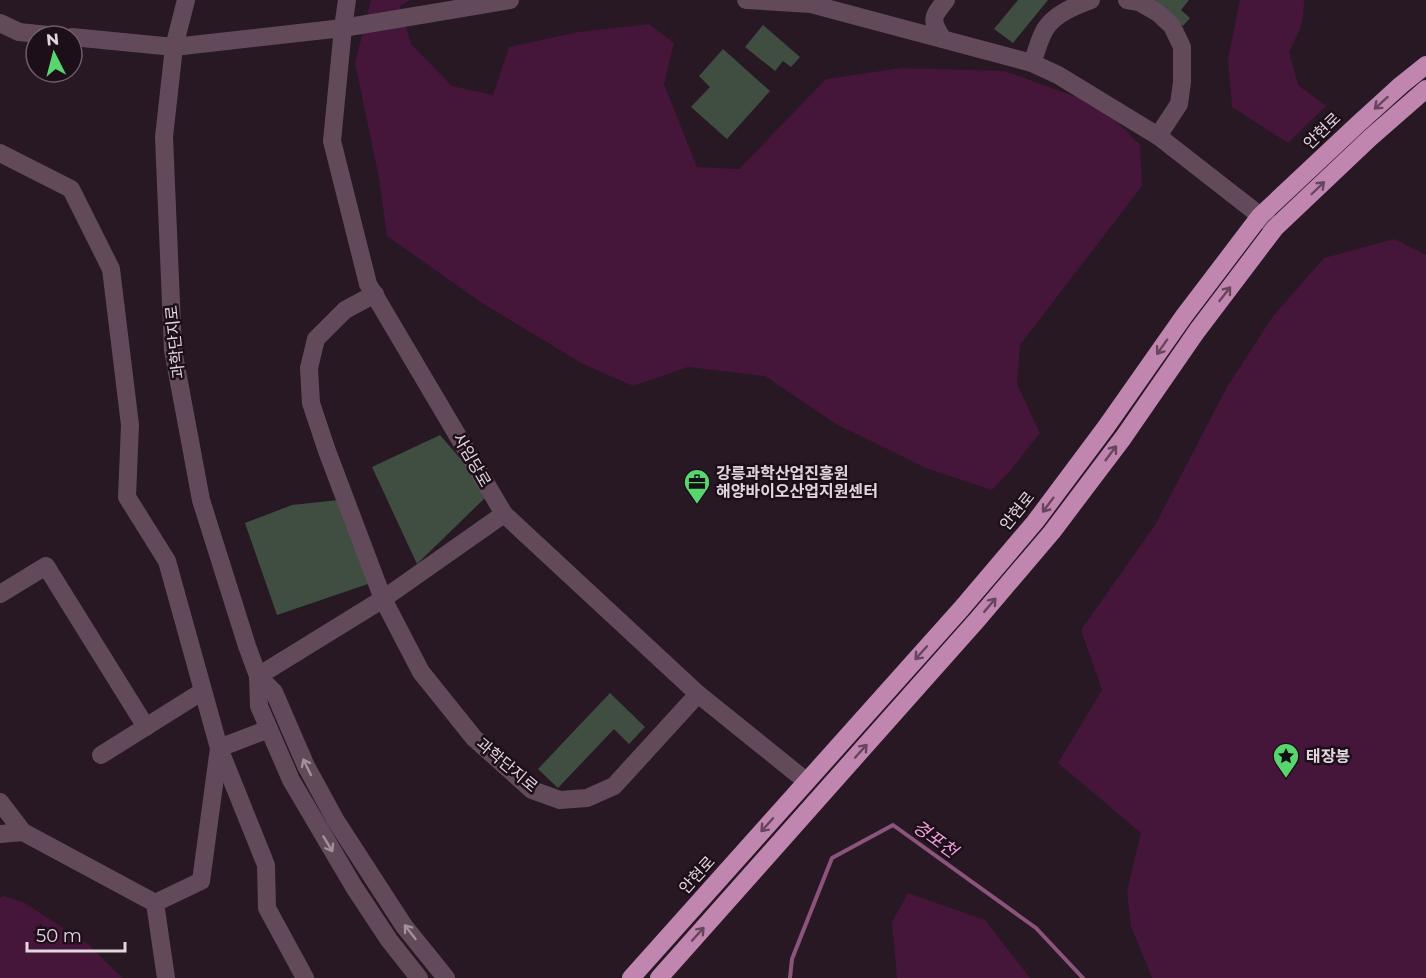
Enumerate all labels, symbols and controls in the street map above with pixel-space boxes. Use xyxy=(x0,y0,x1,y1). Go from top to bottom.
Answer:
north arrow xyxy=(24,24,84,84)
text: N xyxy=(45,29,60,50)
one-way arrow xyxy=(1374,96,1389,110)
street label: 안현로 xyxy=(1300,109,1345,153)
one-way arrow xyxy=(1310,181,1325,195)
one-way arrow xyxy=(1218,286,1231,302)
street label: 과학단지로 xyxy=(162,304,188,380)
one-way arrow xyxy=(1156,339,1168,355)
street label: 사임당로 xyxy=(449,430,495,490)
one-way arrow xyxy=(1105,445,1118,461)
place label: 강릉과학산업진흥원 해양바이오산업지원센터 xyxy=(716,464,878,501)
office icon: 강릉과학산업진흥원 해양바이오산업지원센터 xyxy=(682,467,712,505)
street label: 안현로 xyxy=(996,488,1038,534)
one-way arrow xyxy=(1041,496,1054,512)
one-way arrow xyxy=(983,598,997,613)
one-way arrow xyxy=(914,645,928,660)
street label: 과학단지로 xyxy=(473,734,542,796)
place icon: 태장봉 xyxy=(1271,741,1301,779)
one-way arrow xyxy=(854,744,868,759)
place label: 태장봉 xyxy=(1306,747,1350,766)
one-way arrow xyxy=(301,758,312,776)
water label: 경포천 xyxy=(908,815,964,864)
one-way arrow xyxy=(760,817,774,832)
one-way arrow xyxy=(323,835,335,852)
street label: 안현로 xyxy=(675,852,719,898)
scale bar xyxy=(27,915,124,953)
text: 50 m xyxy=(36,925,82,947)
one-way arrow xyxy=(403,925,416,941)
one-way arrow xyxy=(691,927,705,942)

